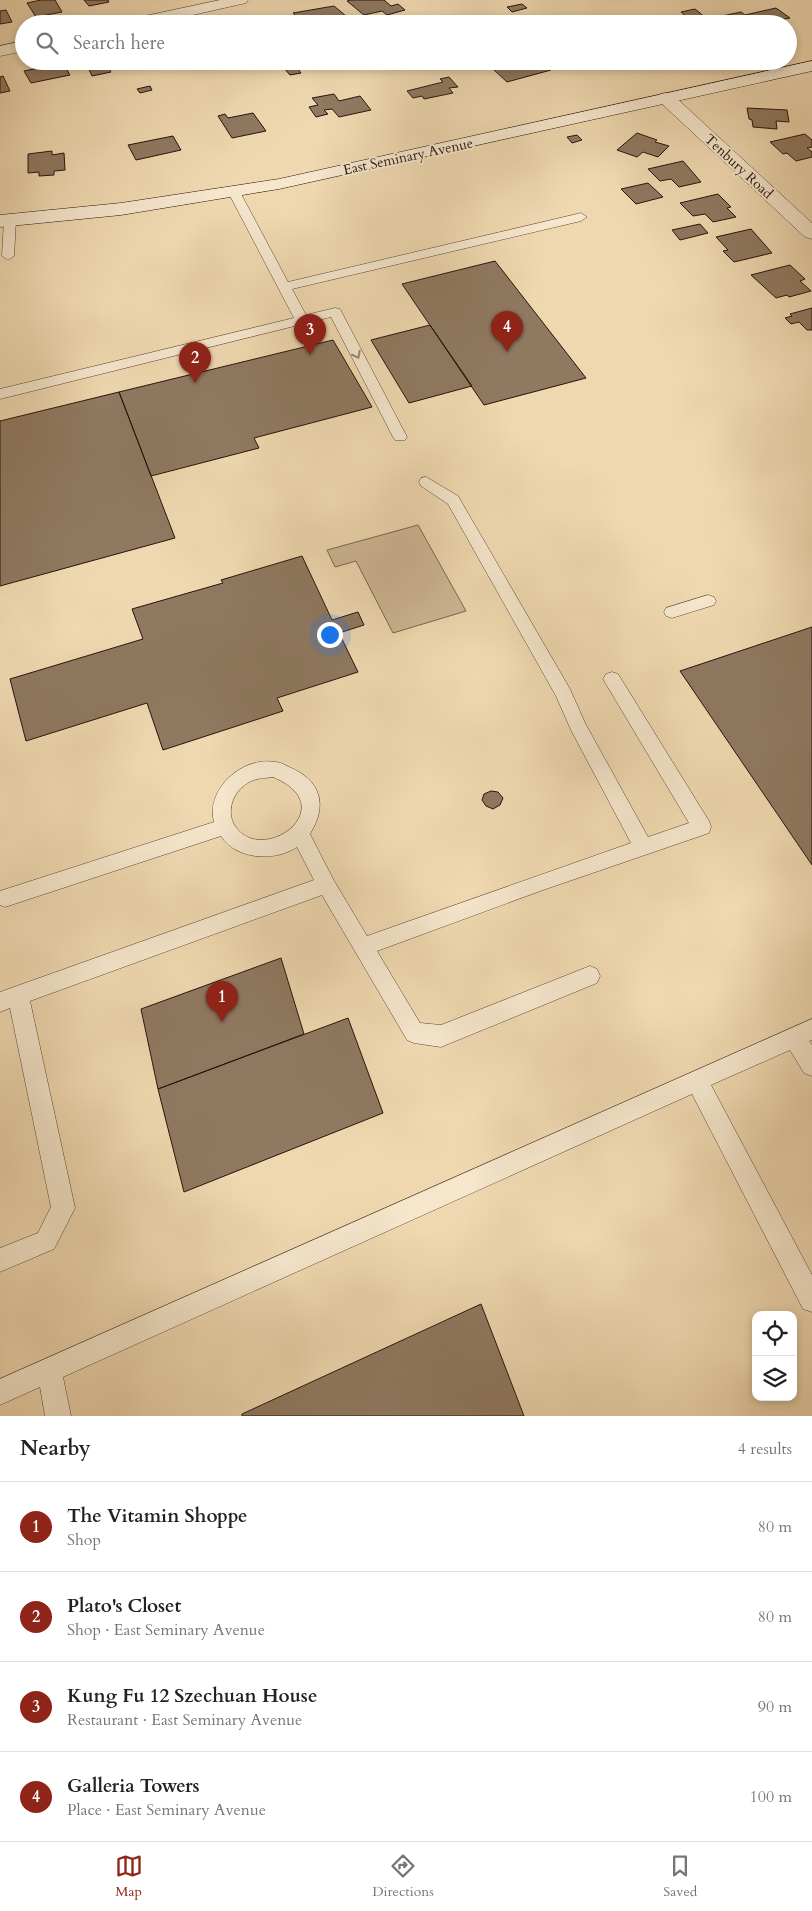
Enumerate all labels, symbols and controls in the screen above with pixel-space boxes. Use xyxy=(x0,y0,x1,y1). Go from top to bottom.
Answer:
search box xyxy=(15,15,797,70)
icon: search xyxy=(33,29,61,57)
text: Search here xyxy=(73,30,165,56)
street label: Tenbury Road xyxy=(700,130,777,203)
street label: East Seminary Avenue xyxy=(341,133,475,180)
pin: 4 xyxy=(491,311,523,352)
pin: 3 xyxy=(294,314,326,355)
pin: 2 xyxy=(179,342,211,383)
one-way arrow xyxy=(351,350,361,359)
your location xyxy=(317,622,343,648)
pin: 1 xyxy=(206,981,238,1022)
map controls xyxy=(752,1311,797,1401)
button: locate xyxy=(752,1311,797,1356)
button: layers xyxy=(752,1356,797,1401)
text: Nearby xyxy=(20,1434,91,1463)
text: 4 results xyxy=(738,1438,792,1460)
text: The Vitamin Shoppe xyxy=(67,1503,247,1529)
text: 1 xyxy=(32,1516,40,1538)
text: 80 m xyxy=(758,1516,792,1538)
text: Shop xyxy=(67,1529,101,1551)
text: Plato's Closet xyxy=(67,1593,181,1619)
text: 2 xyxy=(32,1606,40,1628)
text: 80 m xyxy=(758,1606,792,1628)
text: Shop · East Seminary Avenue xyxy=(67,1619,265,1641)
text: Kung Fu 12 Szechuan House xyxy=(67,1683,317,1709)
text: 3 xyxy=(32,1696,40,1718)
text: 90 m xyxy=(758,1696,792,1718)
text: Restaurant · East Seminary Avenue xyxy=(67,1709,302,1731)
text: Galleria Towers xyxy=(67,1773,200,1799)
text: 4 xyxy=(32,1786,40,1808)
text: 100 m xyxy=(750,1786,792,1808)
text: Place · East Seminary Avenue xyxy=(67,1799,266,1821)
tab: Map xyxy=(115,1852,143,1901)
tab: Directions xyxy=(372,1852,434,1901)
tab: Saved xyxy=(663,1852,697,1901)

